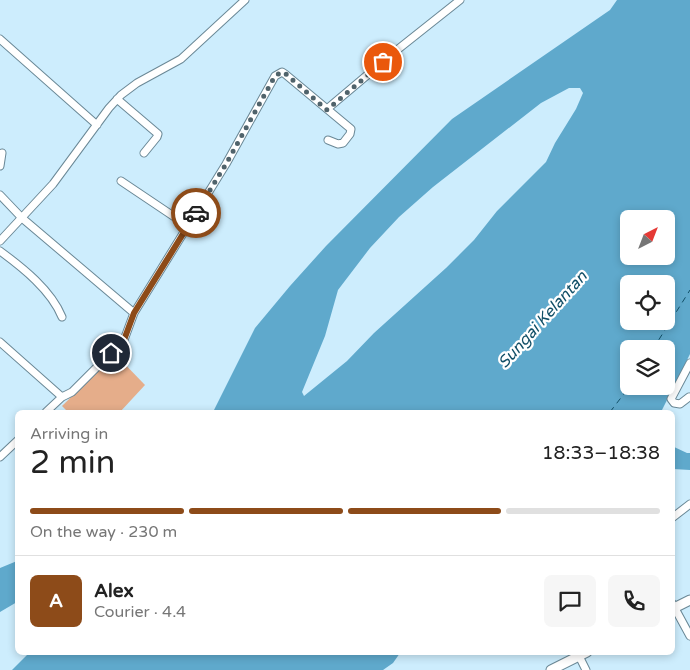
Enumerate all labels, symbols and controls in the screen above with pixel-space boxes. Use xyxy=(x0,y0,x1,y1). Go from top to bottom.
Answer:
pin xyxy=(362,41,404,83)
icon: bag xyxy=(369,48,397,76)
courier xyxy=(171,188,221,238)
icon: car xyxy=(182,199,210,227)
north arrow xyxy=(620,210,675,265)
map controls xyxy=(620,210,675,395)
water label: Sungai Kelantan xyxy=(494,266,592,372)
button: locate xyxy=(620,275,675,330)
pin xyxy=(90,332,132,374)
icon: home xyxy=(97,339,125,367)
button: layers xyxy=(620,340,675,395)
text: Arriving in xyxy=(30,424,108,444)
text: 18:33–18:38 xyxy=(542,442,660,464)
text: 2 min xyxy=(30,444,115,482)
text: On the way · 230 m xyxy=(30,522,177,542)
button: chat xyxy=(544,575,596,627)
button: phone xyxy=(608,575,660,627)
text: Alex xyxy=(94,580,134,602)
text: A xyxy=(49,590,63,612)
text: Courier · 4.4 xyxy=(94,602,186,622)

